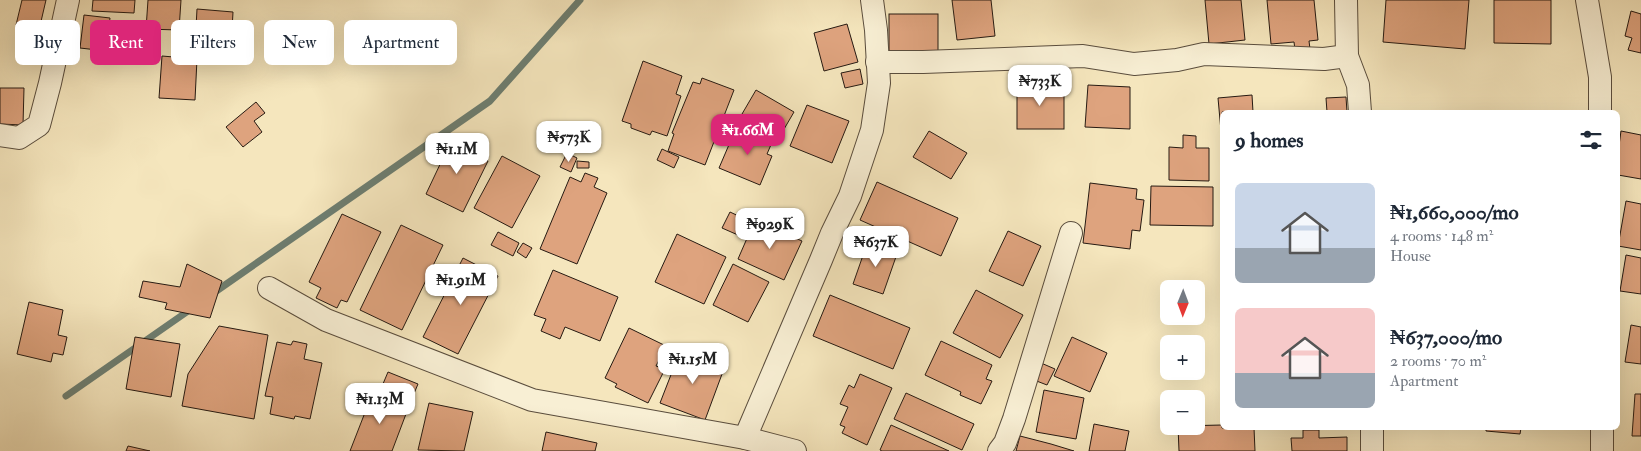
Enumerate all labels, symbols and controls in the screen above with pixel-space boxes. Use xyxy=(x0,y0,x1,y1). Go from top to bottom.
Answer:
chip: Buy xyxy=(15,20,80,65)
chip: Rent xyxy=(90,20,161,65)
chip: Filters xyxy=(171,20,254,65)
chip: New xyxy=(264,20,334,65)
chip: Apartment xyxy=(344,20,457,65)
pin: ₦733K xyxy=(1005,64,1075,107)
text: ₦733K xyxy=(1019,71,1061,91)
pin: ₦1.66M xyxy=(707,114,789,156)
pin: ₦573K xyxy=(534,120,604,163)
text: ₦1.66M xyxy=(722,120,774,140)
icon: filters xyxy=(1577,126,1605,154)
text: ₦573K xyxy=(547,127,591,147)
text: 9 homes xyxy=(1235,127,1304,154)
pin: ₦1.1M xyxy=(422,132,492,175)
text: ₦1.1M xyxy=(436,139,478,159)
text: ₦1,660,000/mo xyxy=(1390,199,1519,226)
icon: home xyxy=(1275,203,1335,263)
pin: ₦929K xyxy=(735,208,805,250)
text: ₦929K xyxy=(746,214,794,234)
pin: ₦637K xyxy=(841,226,911,268)
text: 4 rooms · 148 m² xyxy=(1390,226,1493,246)
text: ₦637K xyxy=(854,232,898,252)
text: House xyxy=(1390,246,1431,266)
pin: ₦1.91M xyxy=(420,264,502,306)
text: ₦1.91M xyxy=(436,270,486,290)
north arrow xyxy=(1160,280,1205,325)
map controls xyxy=(1160,280,1205,435)
text: ₦637,000/mo xyxy=(1390,324,1502,351)
icon: home xyxy=(1275,328,1335,388)
button: + xyxy=(1160,335,1205,380)
pin: ₦1.15M xyxy=(652,342,734,385)
text: ₦1.15M xyxy=(669,349,717,369)
text: 2 rooms · 70 m² xyxy=(1390,351,1486,371)
text: Apartment xyxy=(1390,371,1458,391)
pin: ₦1.13M xyxy=(339,382,421,425)
text: ₦1.13M xyxy=(356,389,404,409)
button: − xyxy=(1160,390,1205,435)

